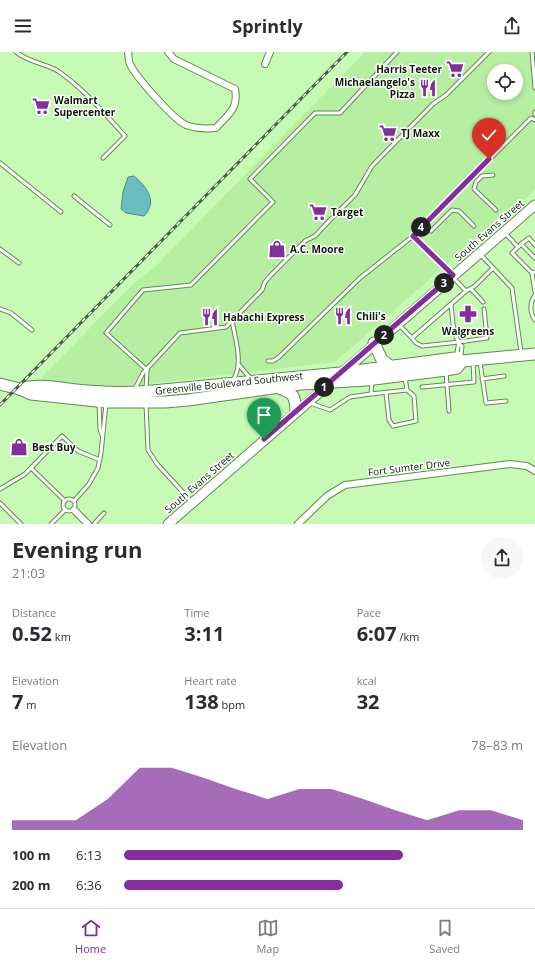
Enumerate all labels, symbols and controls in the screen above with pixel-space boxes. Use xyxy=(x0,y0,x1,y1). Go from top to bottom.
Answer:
text: Sprintly xyxy=(232,14,303,38)
icon: menu xyxy=(12,15,34,37)
icon: share xyxy=(501,15,523,37)
supermarket icon: Harris Teeter xyxy=(445,59,465,79)
place label: Harris Teeter xyxy=(376,62,442,76)
map controls xyxy=(487,64,523,100)
button: locate xyxy=(487,64,523,100)
place label: Michaelangelo's Pizza xyxy=(335,75,415,101)
restaurant icon: Michaelangelo's Pizza xyxy=(418,78,438,98)
place label: Walmart Supercenter xyxy=(54,93,116,119)
supermarket icon: Walmart Supercenter xyxy=(31,96,51,116)
pin xyxy=(472,118,506,159)
supermarket icon: TJ Maxx xyxy=(378,123,398,143)
icon: check xyxy=(478,124,500,146)
place label: TJ Maxx xyxy=(401,126,440,140)
street label: South Evans Street xyxy=(451,196,527,264)
supermarket icon: Target xyxy=(308,202,328,222)
place label: Target xyxy=(331,205,364,219)
pin: 4 xyxy=(411,217,431,237)
text: 4 xyxy=(418,219,424,234)
shop icon: A.C. Moore xyxy=(267,239,287,259)
place label: A.C. Moore xyxy=(290,242,344,256)
pin: 3 xyxy=(434,273,454,293)
text: 3 xyxy=(441,275,447,290)
pharmacy icon: Walgreens xyxy=(458,304,478,324)
restaurant icon: Chili's xyxy=(333,306,353,326)
restaurant icon: Habachi Express xyxy=(200,307,220,327)
place label: Chili's xyxy=(356,309,386,323)
place label: Habachi Express xyxy=(223,310,305,324)
place label: Walgreens xyxy=(442,324,494,338)
pin: 2 xyxy=(374,325,394,345)
text: 2 xyxy=(381,327,387,342)
street label: Greenville Boulevard Southwest xyxy=(154,368,304,398)
pin: 1 xyxy=(314,377,334,397)
text: 1 xyxy=(321,379,327,394)
pin xyxy=(247,398,281,439)
icon: arrive xyxy=(253,404,275,426)
shop icon: Best Buy xyxy=(9,437,29,457)
place label: Best Buy xyxy=(32,440,76,454)
street label: South Evans Street xyxy=(161,448,237,516)
street label: Fort Sumter Drive xyxy=(367,455,451,479)
text: Evening run xyxy=(12,534,143,564)
button: share xyxy=(481,537,523,579)
text: 21:03 xyxy=(12,564,45,582)
text: Distance xyxy=(12,605,56,620)
text: Time xyxy=(184,605,210,620)
text: Pace xyxy=(357,605,381,620)
text: 0.52 xyxy=(12,620,52,647)
text: 3:11 xyxy=(184,620,224,647)
text: 6:07 xyxy=(357,620,397,647)
text: km xyxy=(52,629,71,644)
text: /km xyxy=(397,629,420,644)
text: Elevation xyxy=(12,673,59,688)
text: Heart rate xyxy=(184,673,237,688)
text: kcal xyxy=(357,673,377,688)
text: 7 xyxy=(12,688,23,715)
text: 138 xyxy=(184,688,219,715)
text: 32 xyxy=(357,688,380,715)
text: m xyxy=(23,697,36,712)
text: bpm xyxy=(219,697,245,712)
text: Elevation xyxy=(12,736,67,754)
text: 78–83 m xyxy=(471,736,523,754)
text: 100 m xyxy=(12,846,50,864)
text: 6:13 xyxy=(76,846,102,864)
text: 200 m xyxy=(12,876,50,894)
text: 6:36 xyxy=(76,876,102,894)
tab: Home xyxy=(75,917,106,956)
tab: Map xyxy=(256,917,279,956)
tab: Saved xyxy=(429,917,460,956)

